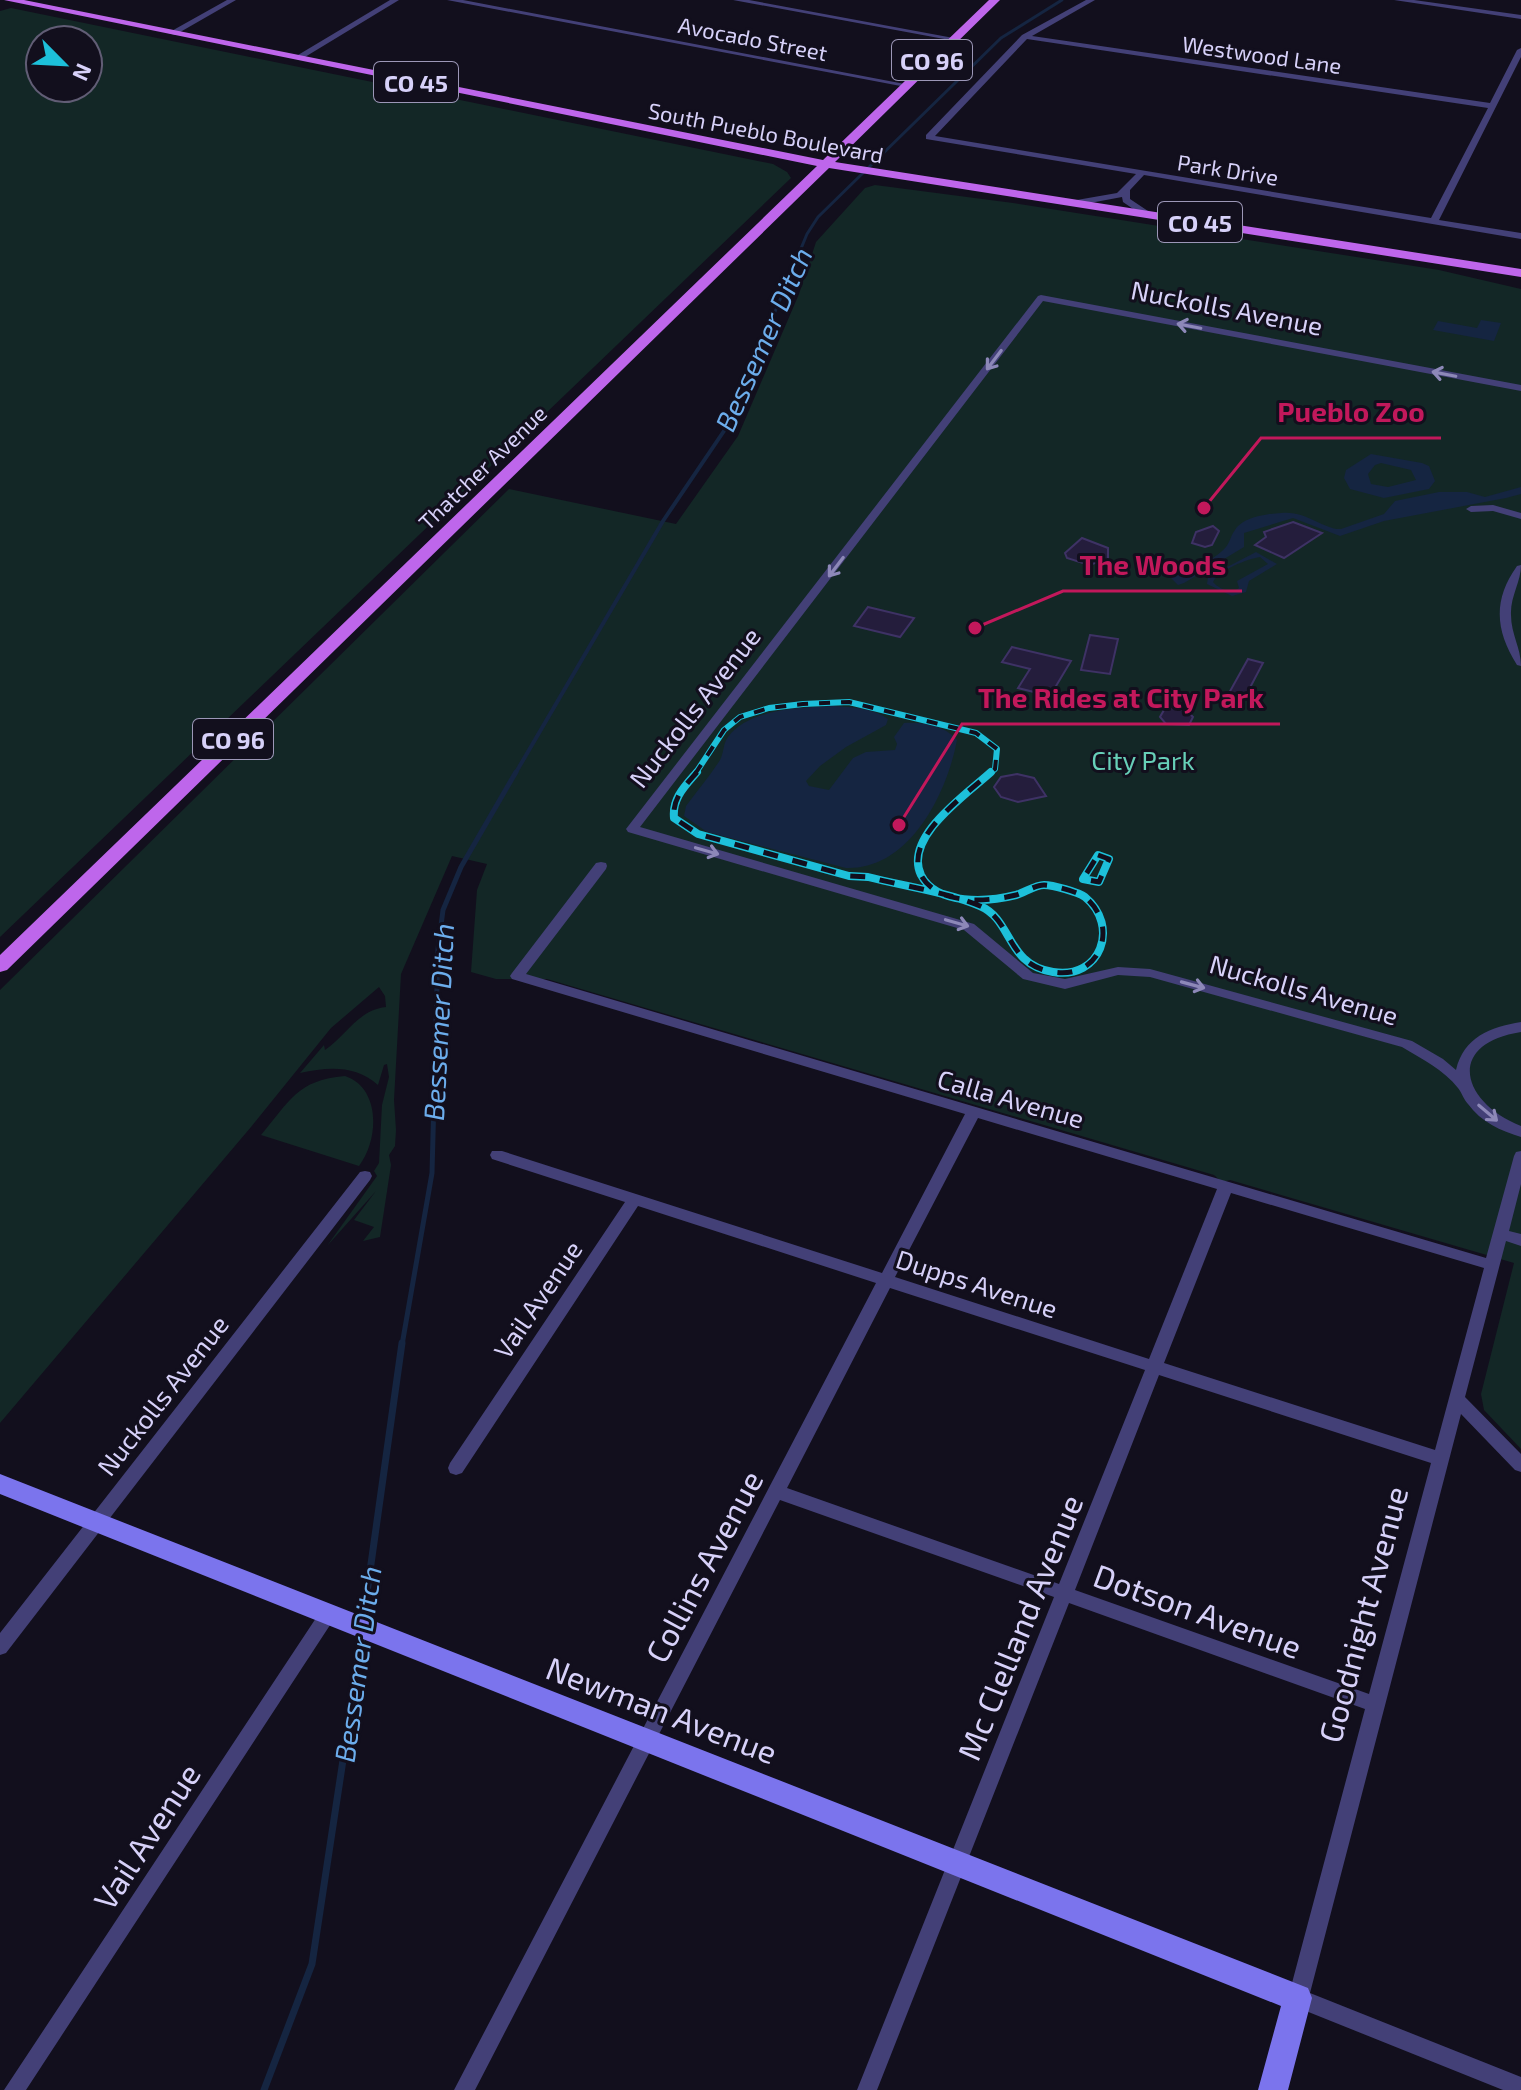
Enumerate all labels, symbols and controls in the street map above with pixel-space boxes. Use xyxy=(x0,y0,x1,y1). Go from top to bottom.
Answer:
street label: Avocado Street xyxy=(676,11,830,65)
north arrow xyxy=(24,24,104,104)
street label: Westwood Lane xyxy=(1181,30,1343,78)
road number: CO 96 xyxy=(892,40,972,80)
text: N xyxy=(68,60,98,85)
road number: CO 45 xyxy=(374,62,458,102)
street label: South Pueblo Boulevard xyxy=(646,96,886,168)
street label: Park Drive xyxy=(1176,148,1280,190)
road number: CO 45 xyxy=(1158,202,1242,242)
water label: Bessemer Ditch xyxy=(707,242,819,436)
street label: Nuckolls Avenue xyxy=(1129,273,1325,341)
one-way arrow xyxy=(1177,317,1202,332)
one-way arrow xyxy=(985,349,1002,370)
one-way arrow xyxy=(1432,365,1458,380)
callout: Pueblo Zoo xyxy=(1261,386,1441,438)
text: Pueblo Zoo xyxy=(1277,394,1425,428)
street label: Thatcher Avenue xyxy=(413,399,551,535)
callout: The Woods xyxy=(1063,539,1242,591)
text: The Woods xyxy=(1080,547,1226,581)
one-way arrow xyxy=(827,556,844,577)
street label: Nuckolls Avenue xyxy=(622,621,766,793)
callout: The Rides at City Park xyxy=(962,672,1280,724)
text: The Rides at City Park xyxy=(978,680,1264,714)
road number: CO 96 xyxy=(193,719,273,759)
park label: City Park xyxy=(1091,744,1195,775)
one-way arrow xyxy=(693,844,719,859)
one-way arrow xyxy=(943,916,969,931)
water label: Bessemer Ditch xyxy=(416,922,460,1122)
street label: Nuckolls Avenue xyxy=(1206,947,1402,1031)
one-way arrow xyxy=(1180,978,1206,993)
street label: Calla Avenue xyxy=(934,1062,1088,1134)
one-way arrow xyxy=(1478,1104,1499,1122)
street label: Vail Avenue xyxy=(486,1234,588,1364)
street label: Dupps Avenue xyxy=(892,1242,1062,1324)
street label: Nuckolls Avenue xyxy=(90,1309,234,1481)
street label: Collins Avenue xyxy=(637,1464,769,1668)
street label: Goodnight Avenue xyxy=(1310,1482,1414,1746)
street label: Mc Clelland Avenue xyxy=(948,1489,1090,1765)
street label: Dotson Avenue xyxy=(1089,1555,1307,1665)
water label: Bessemer Ditch xyxy=(326,1564,388,1764)
street label: Newman Avenue xyxy=(541,1648,783,1770)
street label: Vail Avenue xyxy=(85,1756,207,1916)

